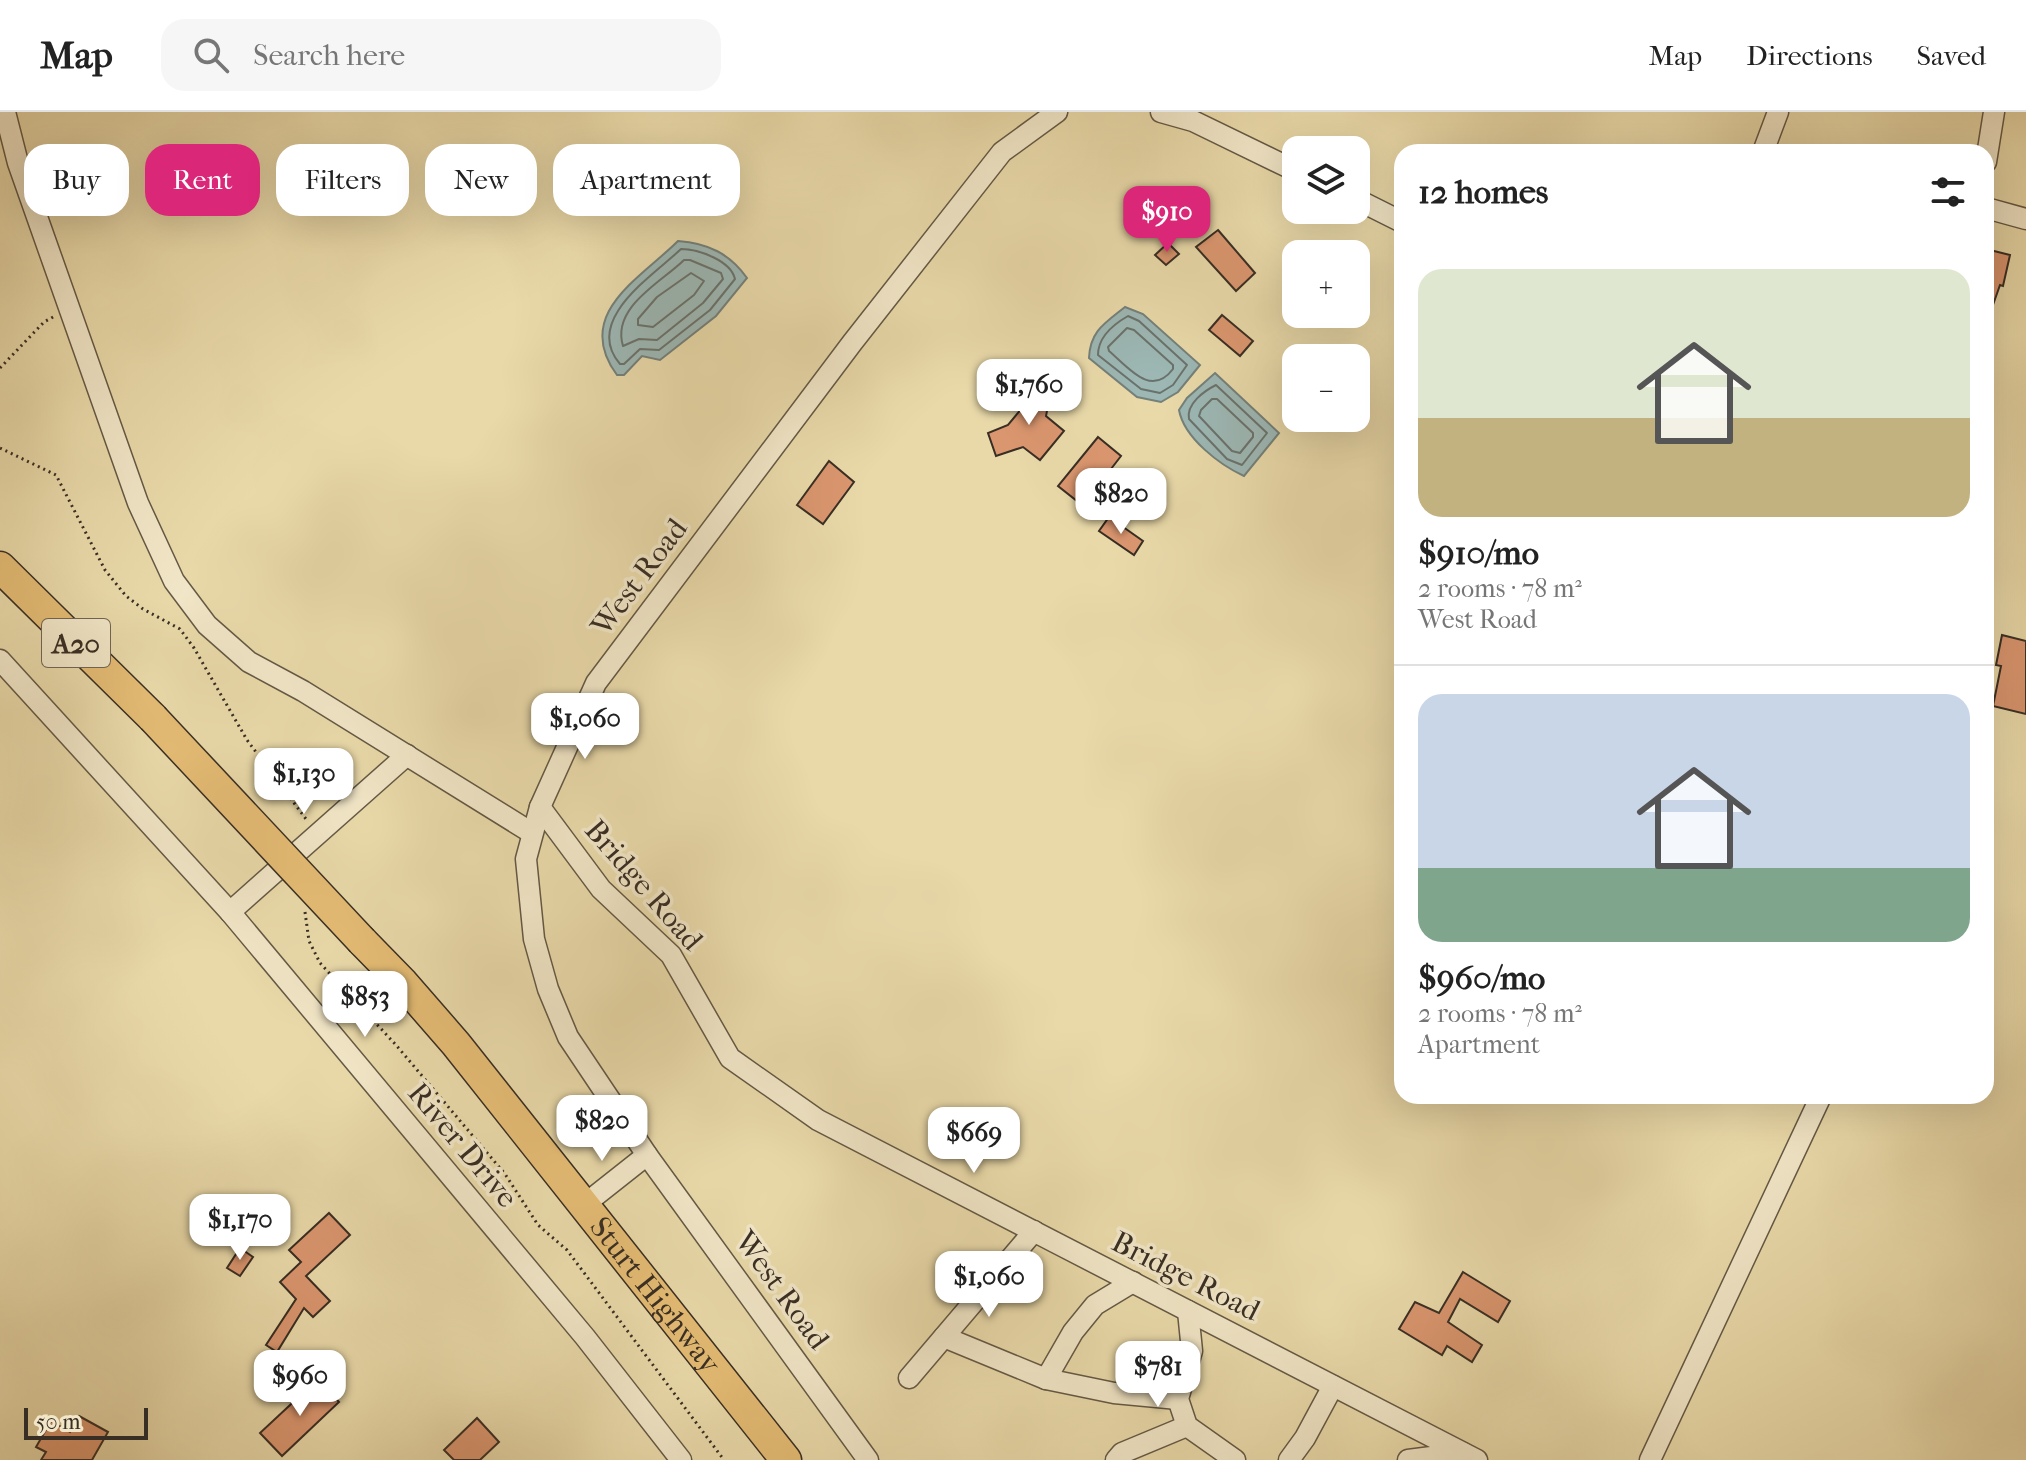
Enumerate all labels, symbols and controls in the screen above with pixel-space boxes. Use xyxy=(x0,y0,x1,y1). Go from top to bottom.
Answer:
search box xyxy=(161,19,721,91)
text: Map xyxy=(40,33,113,78)
icon: search xyxy=(189,33,233,77)
text: Search here xyxy=(253,38,405,73)
text: Map xyxy=(1649,39,1702,72)
text: Directions xyxy=(1746,39,1873,72)
text: Saved xyxy=(1917,39,1986,72)
map controls xyxy=(1282,136,1370,432)
button: layers xyxy=(1282,136,1370,224)
chip: Buy xyxy=(24,144,129,216)
chip: Rent xyxy=(145,144,260,216)
chip: Filters xyxy=(276,144,409,216)
chip: New xyxy=(425,144,537,216)
chip: Apartment xyxy=(553,144,740,216)
icon: filters xyxy=(1926,170,1970,214)
text: 12 homes xyxy=(1418,172,1548,212)
pin: $910 xyxy=(1120,186,1214,254)
text: $910 xyxy=(1141,196,1193,227)
button: + xyxy=(1282,240,1370,328)
icon: home xyxy=(1622,321,1766,465)
button: − xyxy=(1282,344,1370,432)
pin: $1,760 xyxy=(964,359,1094,427)
text: $1,760 xyxy=(995,369,1063,400)
pin: $820 xyxy=(1074,468,1168,536)
text: $820 xyxy=(1093,478,1149,509)
street label: West Road xyxy=(584,511,695,643)
text: $910/mo xyxy=(1418,533,1539,573)
text: 2 rooms · 78 m² xyxy=(1418,573,1582,604)
text: West Road xyxy=(1418,604,1537,635)
road number: A20 xyxy=(42,619,110,667)
pin: $1,060 xyxy=(520,693,650,761)
text: $1,060 xyxy=(549,703,621,734)
icon: home xyxy=(1622,746,1766,890)
pin: $1,130 xyxy=(239,748,369,816)
text: $1,130 xyxy=(272,758,336,789)
street label: Bridge Road xyxy=(577,813,710,958)
text: $960/mo xyxy=(1418,958,1545,998)
pin: $853 xyxy=(318,971,412,1039)
text: $853 xyxy=(340,981,390,1012)
text: 2 rooms · 78 m² xyxy=(1418,998,1582,1029)
text: Apartment xyxy=(1418,1029,1540,1060)
street label: River Drive xyxy=(400,1076,525,1215)
pin: $820 xyxy=(555,1095,649,1163)
text: $820 xyxy=(574,1105,630,1136)
pin: $669 xyxy=(927,1107,1021,1175)
text: $669 xyxy=(946,1117,1002,1148)
pin: $1,170 xyxy=(175,1194,305,1262)
text: $1,170 xyxy=(207,1204,273,1235)
street label: Sturt Highway xyxy=(582,1210,728,1381)
street label: West Road xyxy=(726,1224,836,1357)
street label: Bridge Road xyxy=(1106,1224,1266,1329)
pin: $1,060 xyxy=(924,1251,1054,1319)
text: $1,060 xyxy=(953,1261,1025,1292)
pin: $781 xyxy=(1111,1341,1205,1409)
pin: $960 xyxy=(253,1350,347,1418)
text: $781 xyxy=(1133,1351,1183,1382)
text: $960 xyxy=(272,1360,328,1391)
scale bar xyxy=(24,1404,148,1440)
text: 50 m xyxy=(36,1409,81,1435)

